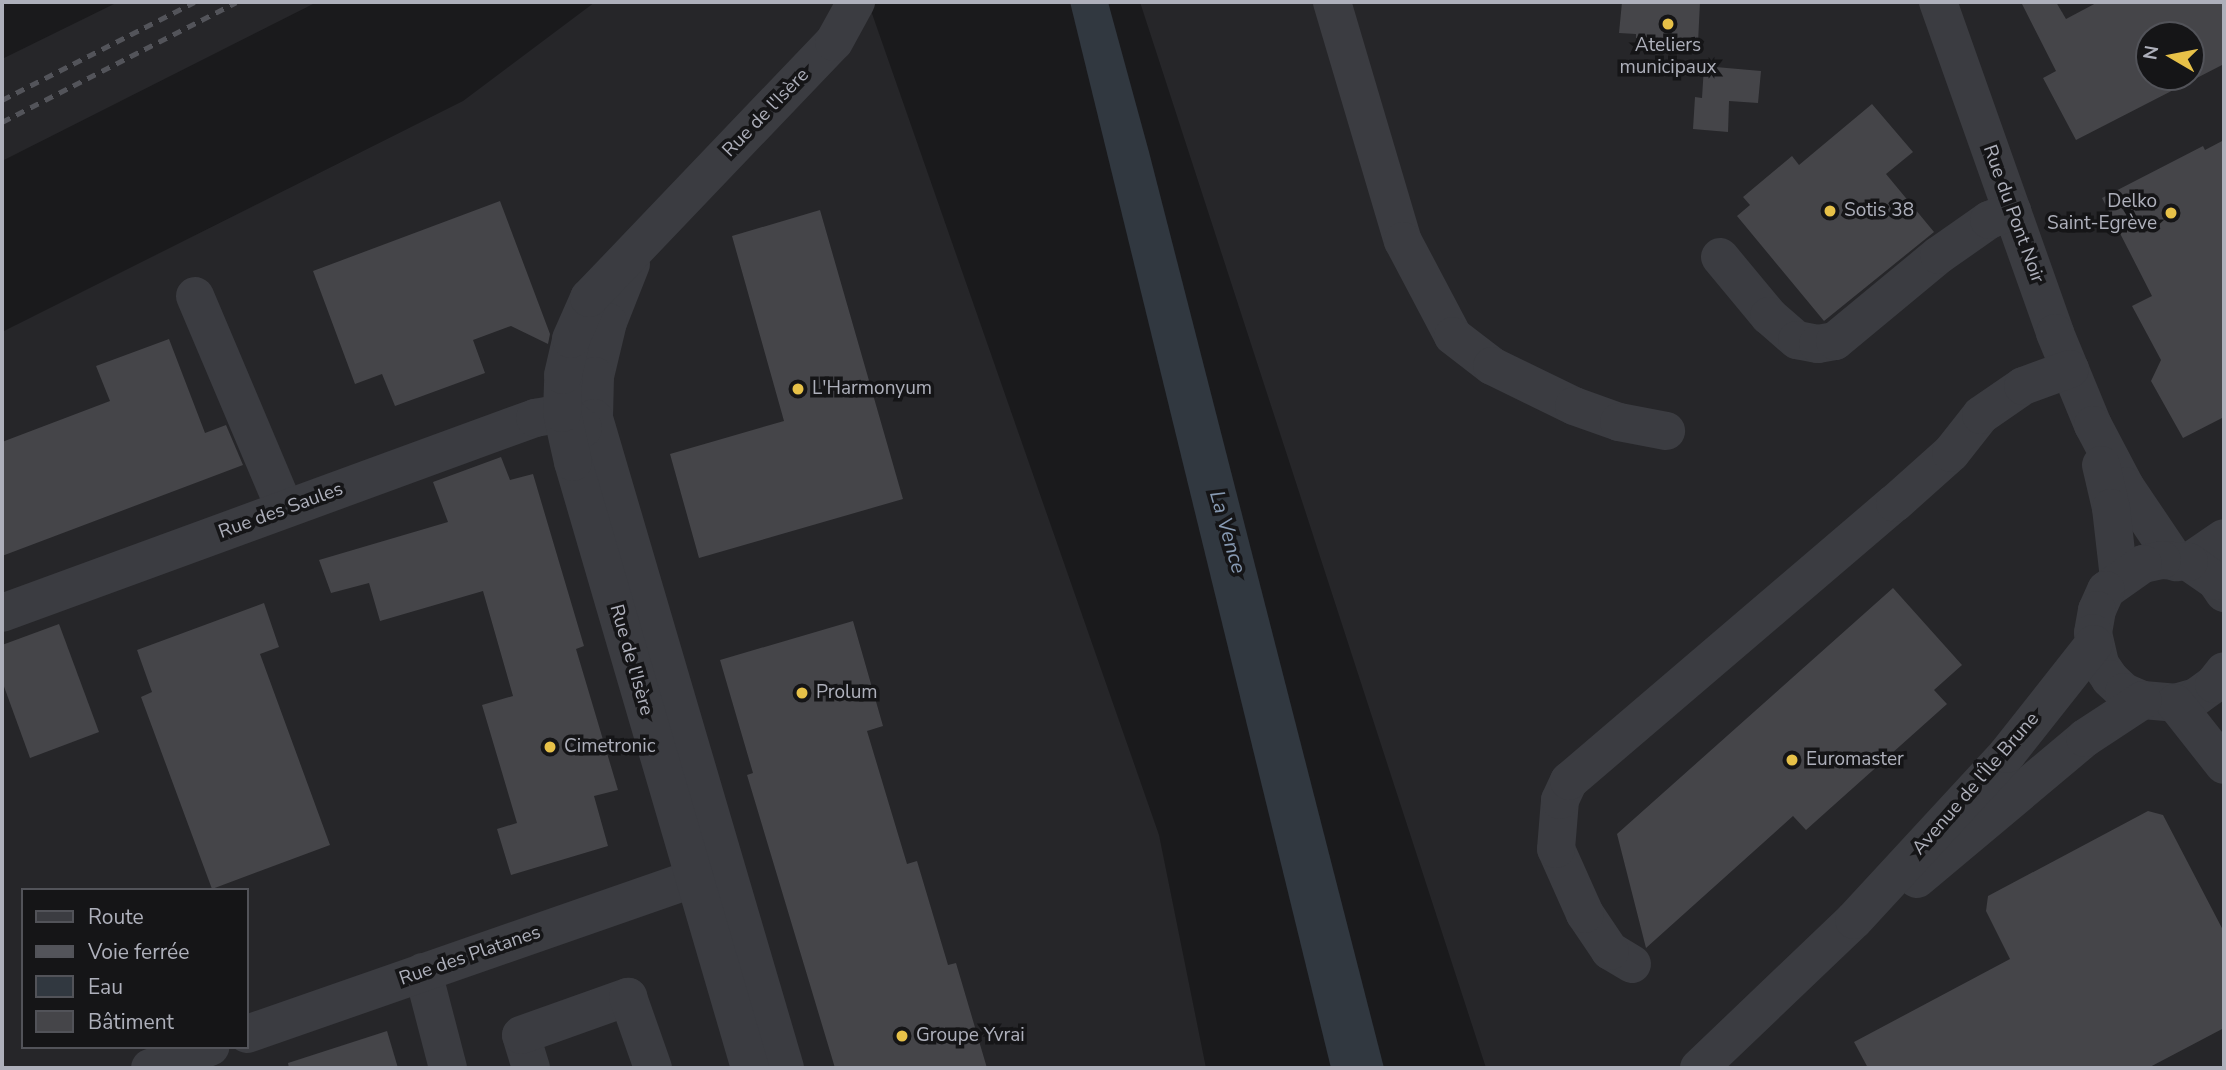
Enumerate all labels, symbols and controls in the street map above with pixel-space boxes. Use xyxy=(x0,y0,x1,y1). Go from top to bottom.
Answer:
marker: Ateliers municipaux xyxy=(1660,16,1676,32)
north arrow xyxy=(2135,21,2205,91)
place label: Ateliers municipaux xyxy=(1619,35,1717,79)
text: N xyxy=(2137,43,2165,62)
street label: Rue de l'Isère xyxy=(718,64,814,162)
street label: Rue du Pont Noir xyxy=(1977,142,2049,286)
place label: Delko Saint-Egrève xyxy=(2047,191,2157,235)
place label: Sotis 38 xyxy=(1844,200,1914,222)
marker: Sotis 38 xyxy=(1822,203,1838,219)
marker: Delko Saint-Egrève xyxy=(2163,205,2179,221)
place label: L'Harmonyum xyxy=(812,378,932,400)
marker: L'Harmonyum xyxy=(790,381,806,397)
street label: Rue des Saules xyxy=(216,478,346,544)
water label: La Vence xyxy=(1204,488,1252,576)
street label: Rue de l'Isère xyxy=(604,602,658,718)
place label: Prolum xyxy=(816,682,878,704)
marker: Prolum xyxy=(794,685,810,701)
street label: Avenue de l'Île Brune xyxy=(1908,708,2044,860)
place label: Cimetronic xyxy=(564,736,655,758)
marker: Cimetronic xyxy=(542,739,558,755)
place label: Euromaster xyxy=(1806,749,1904,771)
marker: Euromaster xyxy=(1784,752,1800,768)
legend xyxy=(21,888,248,1049)
text: Route xyxy=(88,903,144,931)
street label: Rue des Platanes xyxy=(396,921,544,991)
text: Voie ferrée xyxy=(88,938,189,966)
text: Eau xyxy=(88,973,123,1001)
text: Bâtiment xyxy=(88,1008,174,1036)
place label: Groupe Yvrai xyxy=(916,1025,1025,1047)
marker: Groupe Yvrai xyxy=(894,1028,910,1044)

